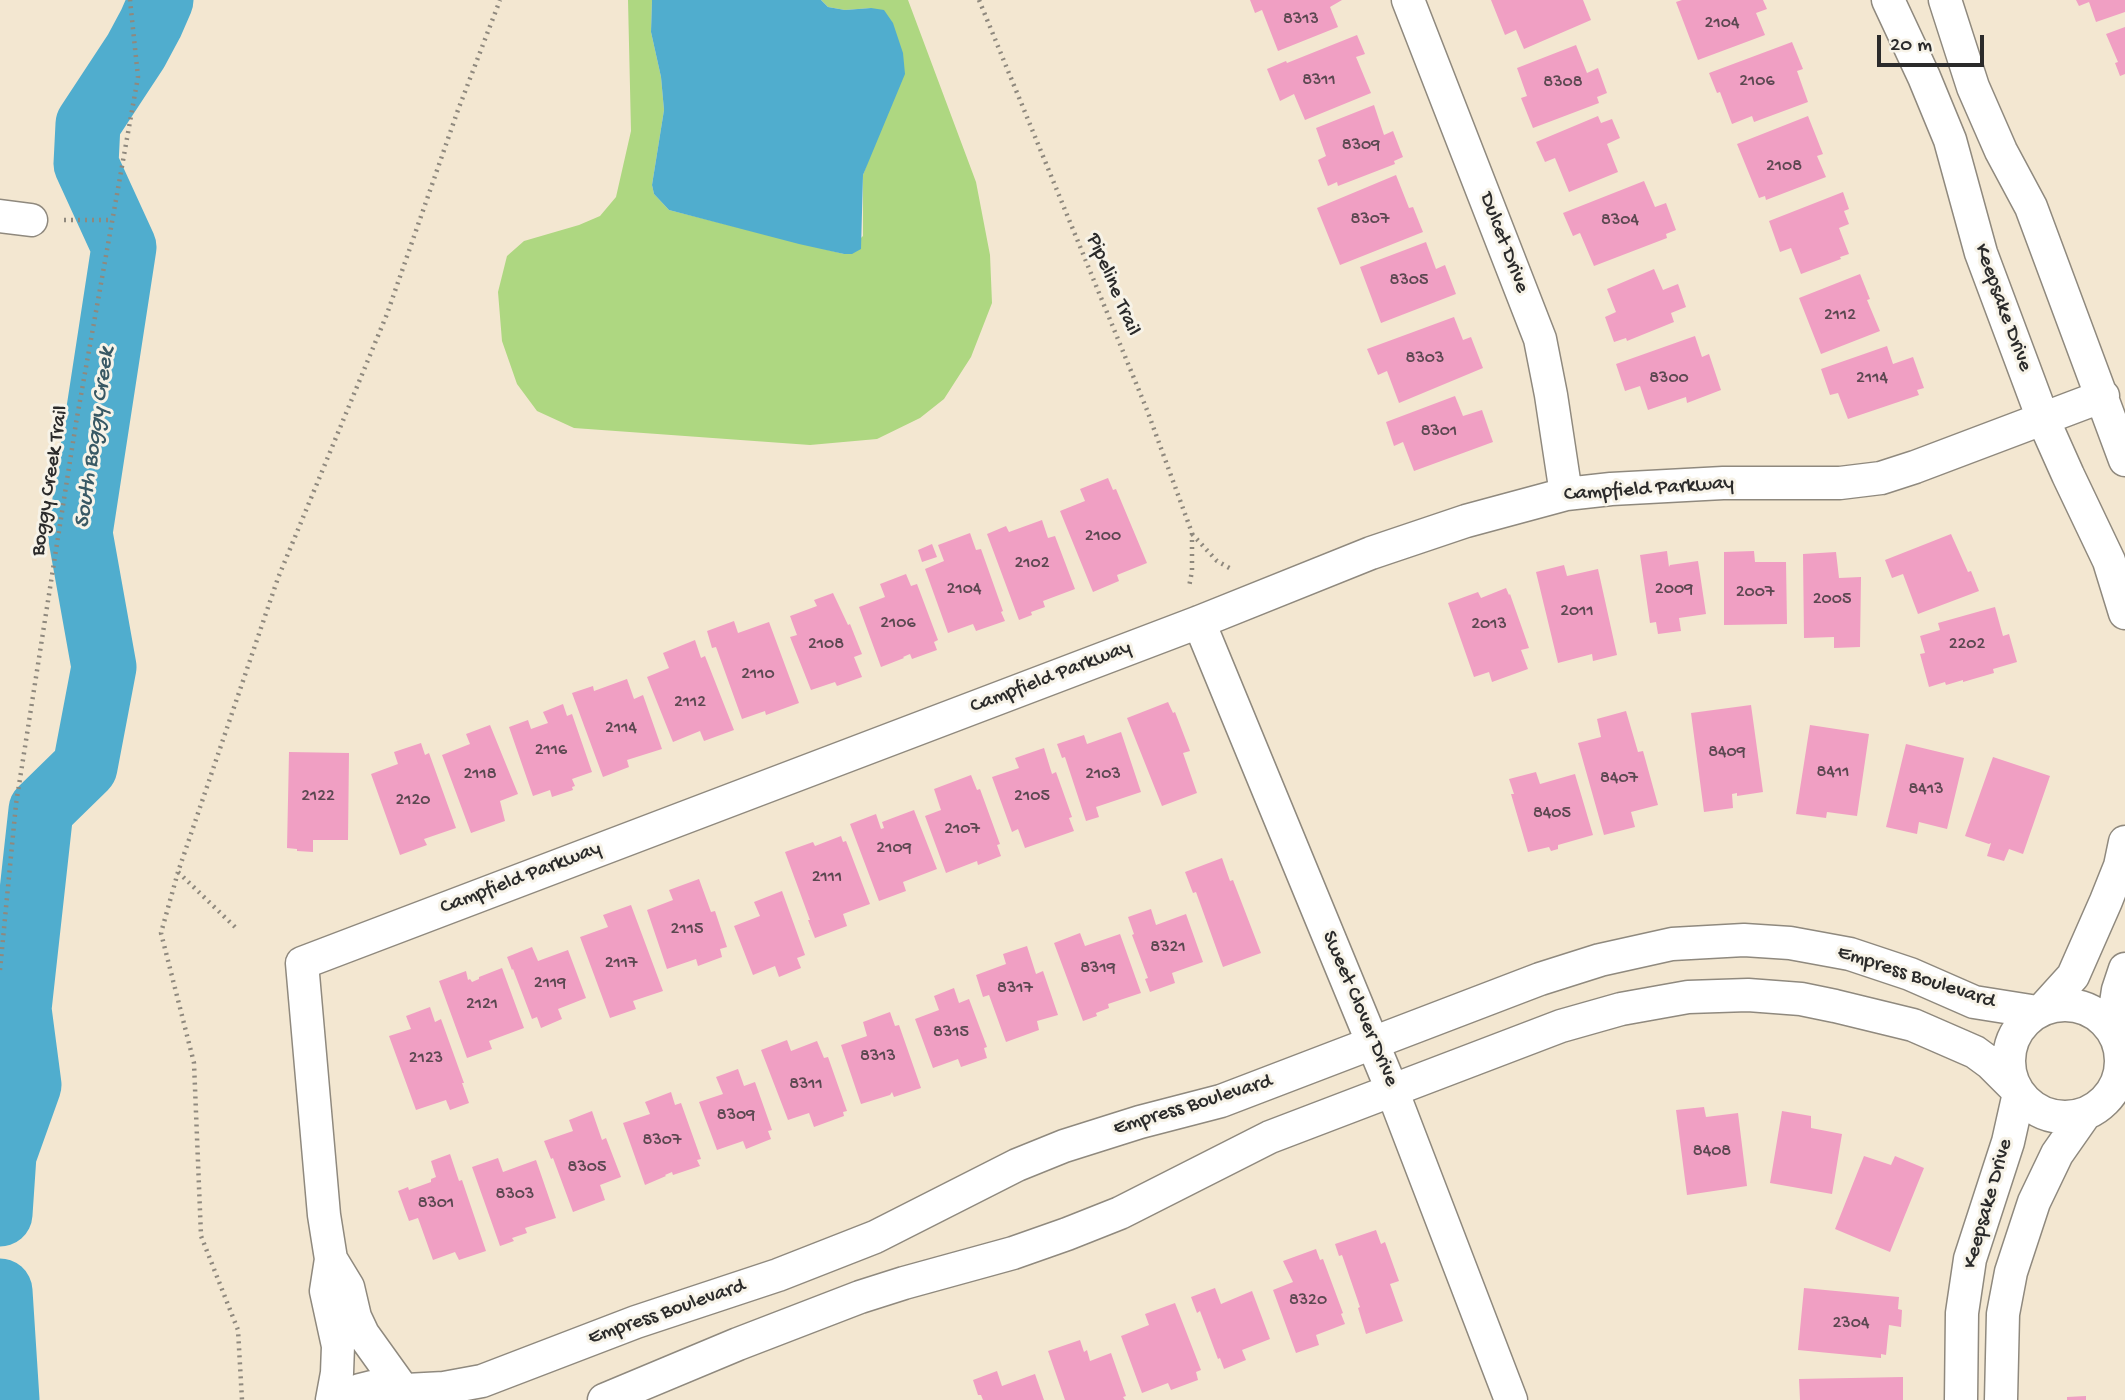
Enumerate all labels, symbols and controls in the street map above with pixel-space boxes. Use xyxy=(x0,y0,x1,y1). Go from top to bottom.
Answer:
house number: 8313 xyxy=(1283,9,1319,31)
house number: 2104 xyxy=(1705,13,1739,35)
scale bar xyxy=(1880,21,1987,65)
text: 20 m xyxy=(1890,34,1932,59)
house number: 8311 xyxy=(1302,70,1336,92)
house number: 2106 xyxy=(1739,71,1775,93)
house number: 8308 xyxy=(1543,72,1583,94)
house number: 8309 xyxy=(1342,135,1380,157)
house number: 2108 xyxy=(1766,156,1802,178)
street label: Dulcet Drive xyxy=(1472,189,1534,297)
house number: 8307 xyxy=(1351,209,1389,231)
house number: 8304 xyxy=(1601,210,1639,232)
street label: Pipeline Trail xyxy=(1079,230,1145,340)
street label: Keepsake Drive xyxy=(1967,241,2037,375)
house number: 8305 xyxy=(1390,270,1428,292)
house number: 2112 xyxy=(1824,305,1856,327)
water label: South Boggy Creek xyxy=(70,346,122,530)
house number: 8303 xyxy=(1406,348,1444,370)
house number: 8300 xyxy=(1649,368,1689,390)
house number: 2114 xyxy=(1856,368,1888,390)
street label: Boggy Creek Trail xyxy=(27,404,75,558)
house number: 8301 xyxy=(1421,421,1457,443)
street label: Campfield Parkway xyxy=(1563,471,1735,509)
house number: 2100 xyxy=(1085,526,1121,548)
house number: 2102 xyxy=(1014,553,1050,575)
house number: 2104 xyxy=(947,579,981,601)
house number: 2009 xyxy=(1655,579,1693,601)
house number: 2007 xyxy=(1736,582,1774,604)
house number: 2005 xyxy=(1813,589,1851,611)
house number: 2011 xyxy=(1560,601,1594,623)
house number: 2106 xyxy=(880,613,916,635)
house number: 2013 xyxy=(1471,614,1507,636)
house number: 2108 xyxy=(808,634,844,656)
house number: 2202 xyxy=(1949,634,1985,656)
street label: Campfield Parkway xyxy=(967,636,1135,720)
house number: 2110 xyxy=(741,664,775,686)
house number: 2112 xyxy=(674,692,706,714)
house number: 2114 xyxy=(605,718,637,740)
house number: 2116 xyxy=(535,740,567,762)
house number: 8409 xyxy=(1708,742,1746,764)
house number: 8411 xyxy=(1817,762,1849,784)
house number: 2118 xyxy=(463,764,497,786)
house number: 2103 xyxy=(1085,764,1121,786)
house number: 8407 xyxy=(1600,768,1638,790)
house number: 8413 xyxy=(1909,779,1943,801)
house number: 2122 xyxy=(301,786,335,808)
house number: 2105 xyxy=(1014,786,1050,808)
house number: 2120 xyxy=(395,790,431,812)
house number: 8405 xyxy=(1533,803,1571,825)
house number: 2107 xyxy=(944,819,980,841)
street label: Campfield Parkway xyxy=(437,837,605,921)
house number: 2109 xyxy=(876,838,912,860)
house number: 2111 xyxy=(812,867,842,889)
house number: 2115 xyxy=(671,919,703,941)
street label: Sweet Clover Drive xyxy=(1315,927,1403,1091)
house number: 8321 xyxy=(1150,937,1186,959)
street label: Empress Boulevard xyxy=(1834,941,1998,1015)
house number: 2117 xyxy=(605,953,637,975)
house number: 8319 xyxy=(1080,958,1116,980)
house number: 2119 xyxy=(534,973,566,995)
house number: 8317 xyxy=(997,978,1033,1000)
house number: 2121 xyxy=(466,994,498,1016)
house number: 8315 xyxy=(933,1022,969,1044)
house number: 8313 xyxy=(860,1046,896,1068)
house number: 2123 xyxy=(409,1048,443,1070)
street label: Empress Boulevard xyxy=(1111,1070,1275,1142)
house number: 8311 xyxy=(789,1074,823,1096)
house number: 8309 xyxy=(717,1105,755,1127)
house number: 8307 xyxy=(643,1130,681,1152)
street label: Keepsake Drive xyxy=(1958,1136,2020,1272)
house number: 8408 xyxy=(1693,1141,1731,1163)
house number: 8305 xyxy=(568,1157,606,1179)
house number: 8303 xyxy=(496,1184,534,1206)
house number: 8301 xyxy=(418,1193,454,1215)
street label: Empress Boulevard xyxy=(585,1274,749,1352)
house number: 8320 xyxy=(1289,1290,1327,1312)
house number: 2304 xyxy=(1833,1313,1869,1335)

